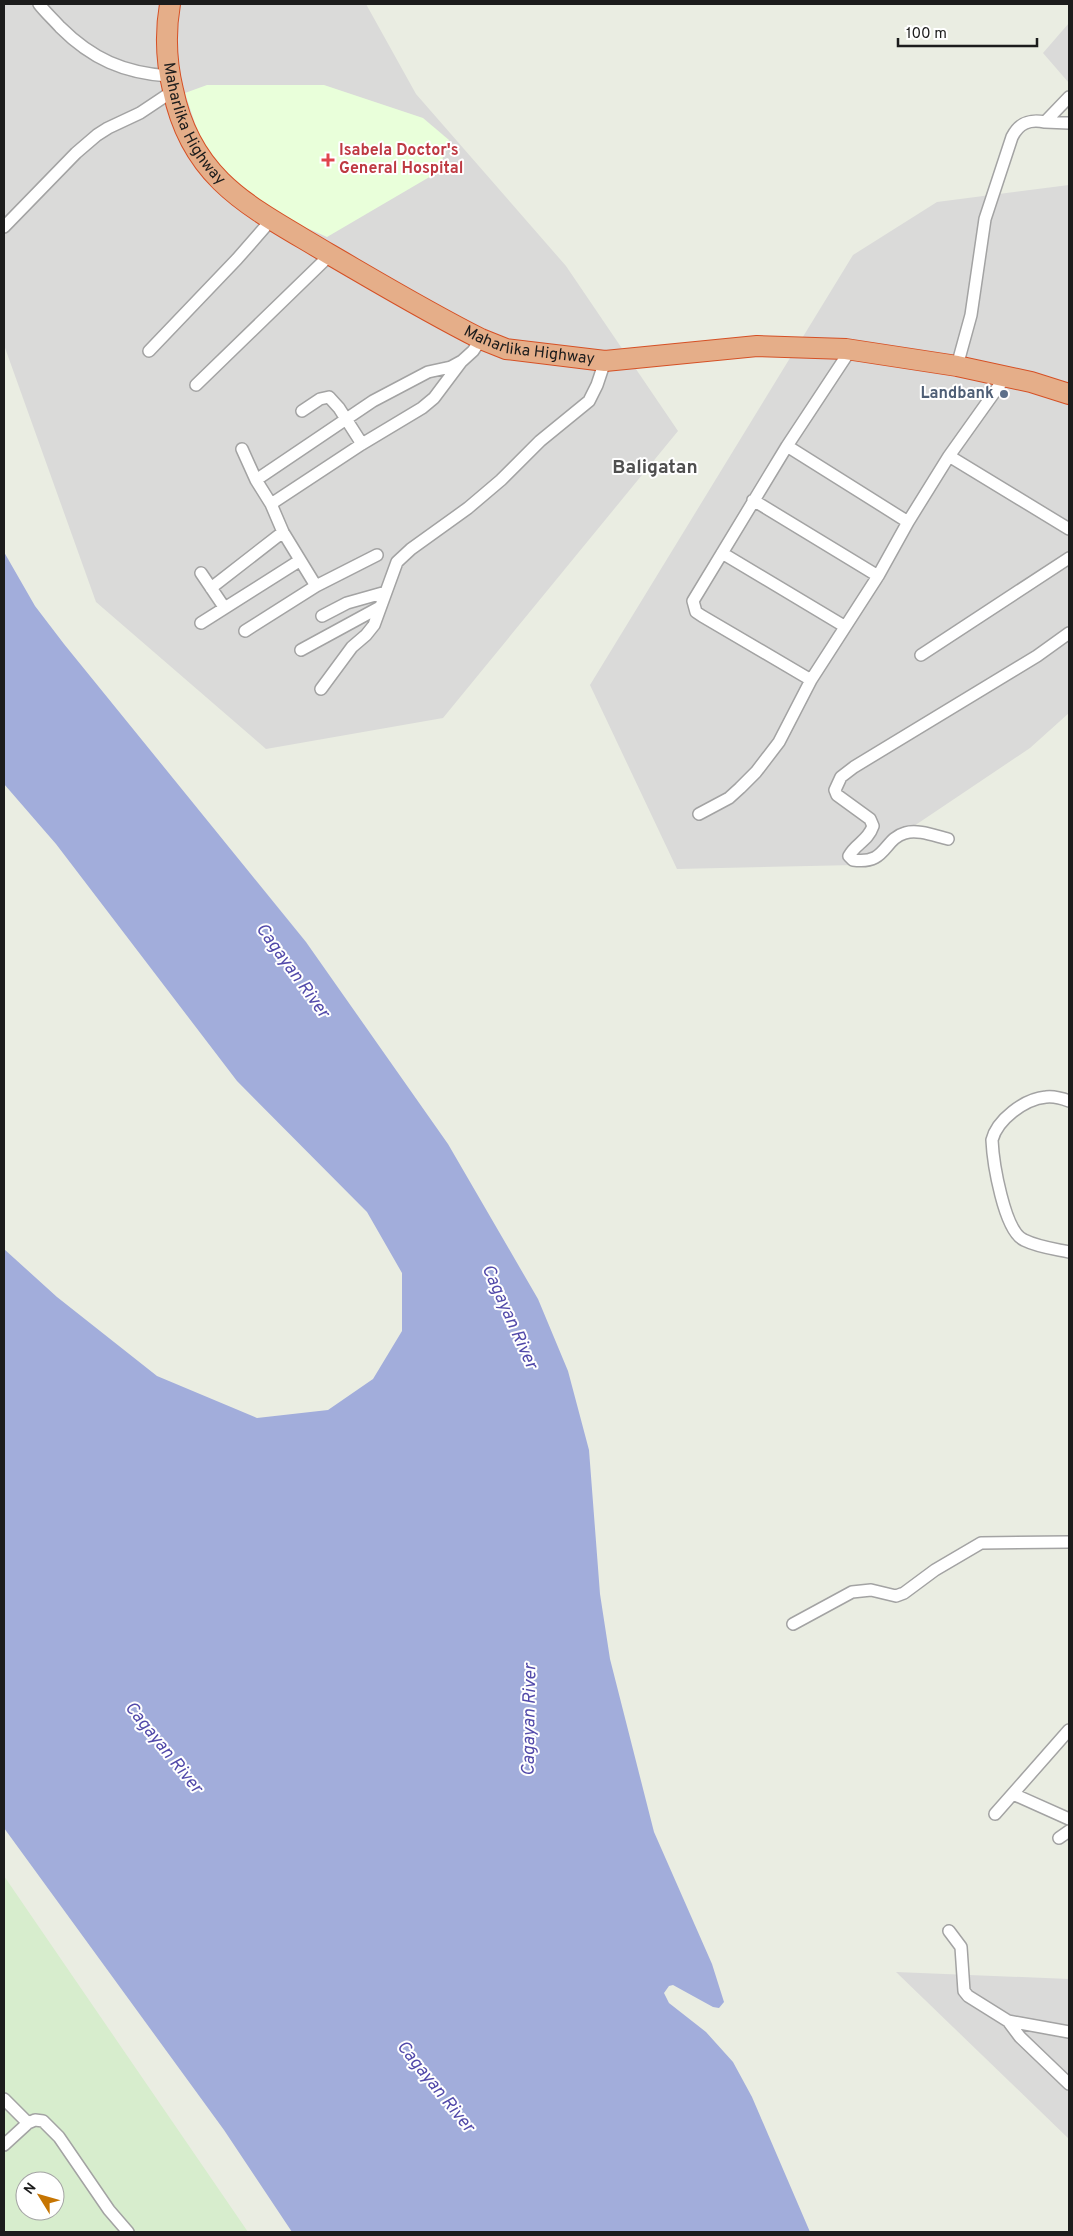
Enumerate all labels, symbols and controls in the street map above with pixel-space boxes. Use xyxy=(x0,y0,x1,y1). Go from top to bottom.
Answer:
scale bar xyxy=(898,15,1037,47)
text: 100 m xyxy=(906,25,947,44)
street label: Maharlika Highway xyxy=(158,61,229,190)
place label: Isabela Doctor's General Hospital xyxy=(339,141,463,179)
marker: Isabela Doctor's General Hospital xyxy=(321,153,335,167)
street label: Maharlika Highway xyxy=(460,322,596,370)
place label: Landbank xyxy=(920,384,994,404)
marker: Landbank xyxy=(998,388,1010,400)
district label: Baligatan xyxy=(612,456,698,480)
water label: Cagayan River xyxy=(250,919,336,1025)
water label: Cagayan River xyxy=(476,1261,543,1375)
water label: Cagayan River xyxy=(518,1662,543,1776)
water label: Cagayan River xyxy=(119,1697,209,1800)
water label: Cagayan River xyxy=(391,2036,481,2139)
north arrow xyxy=(15,2171,65,2221)
text: N xyxy=(21,2180,41,2198)

